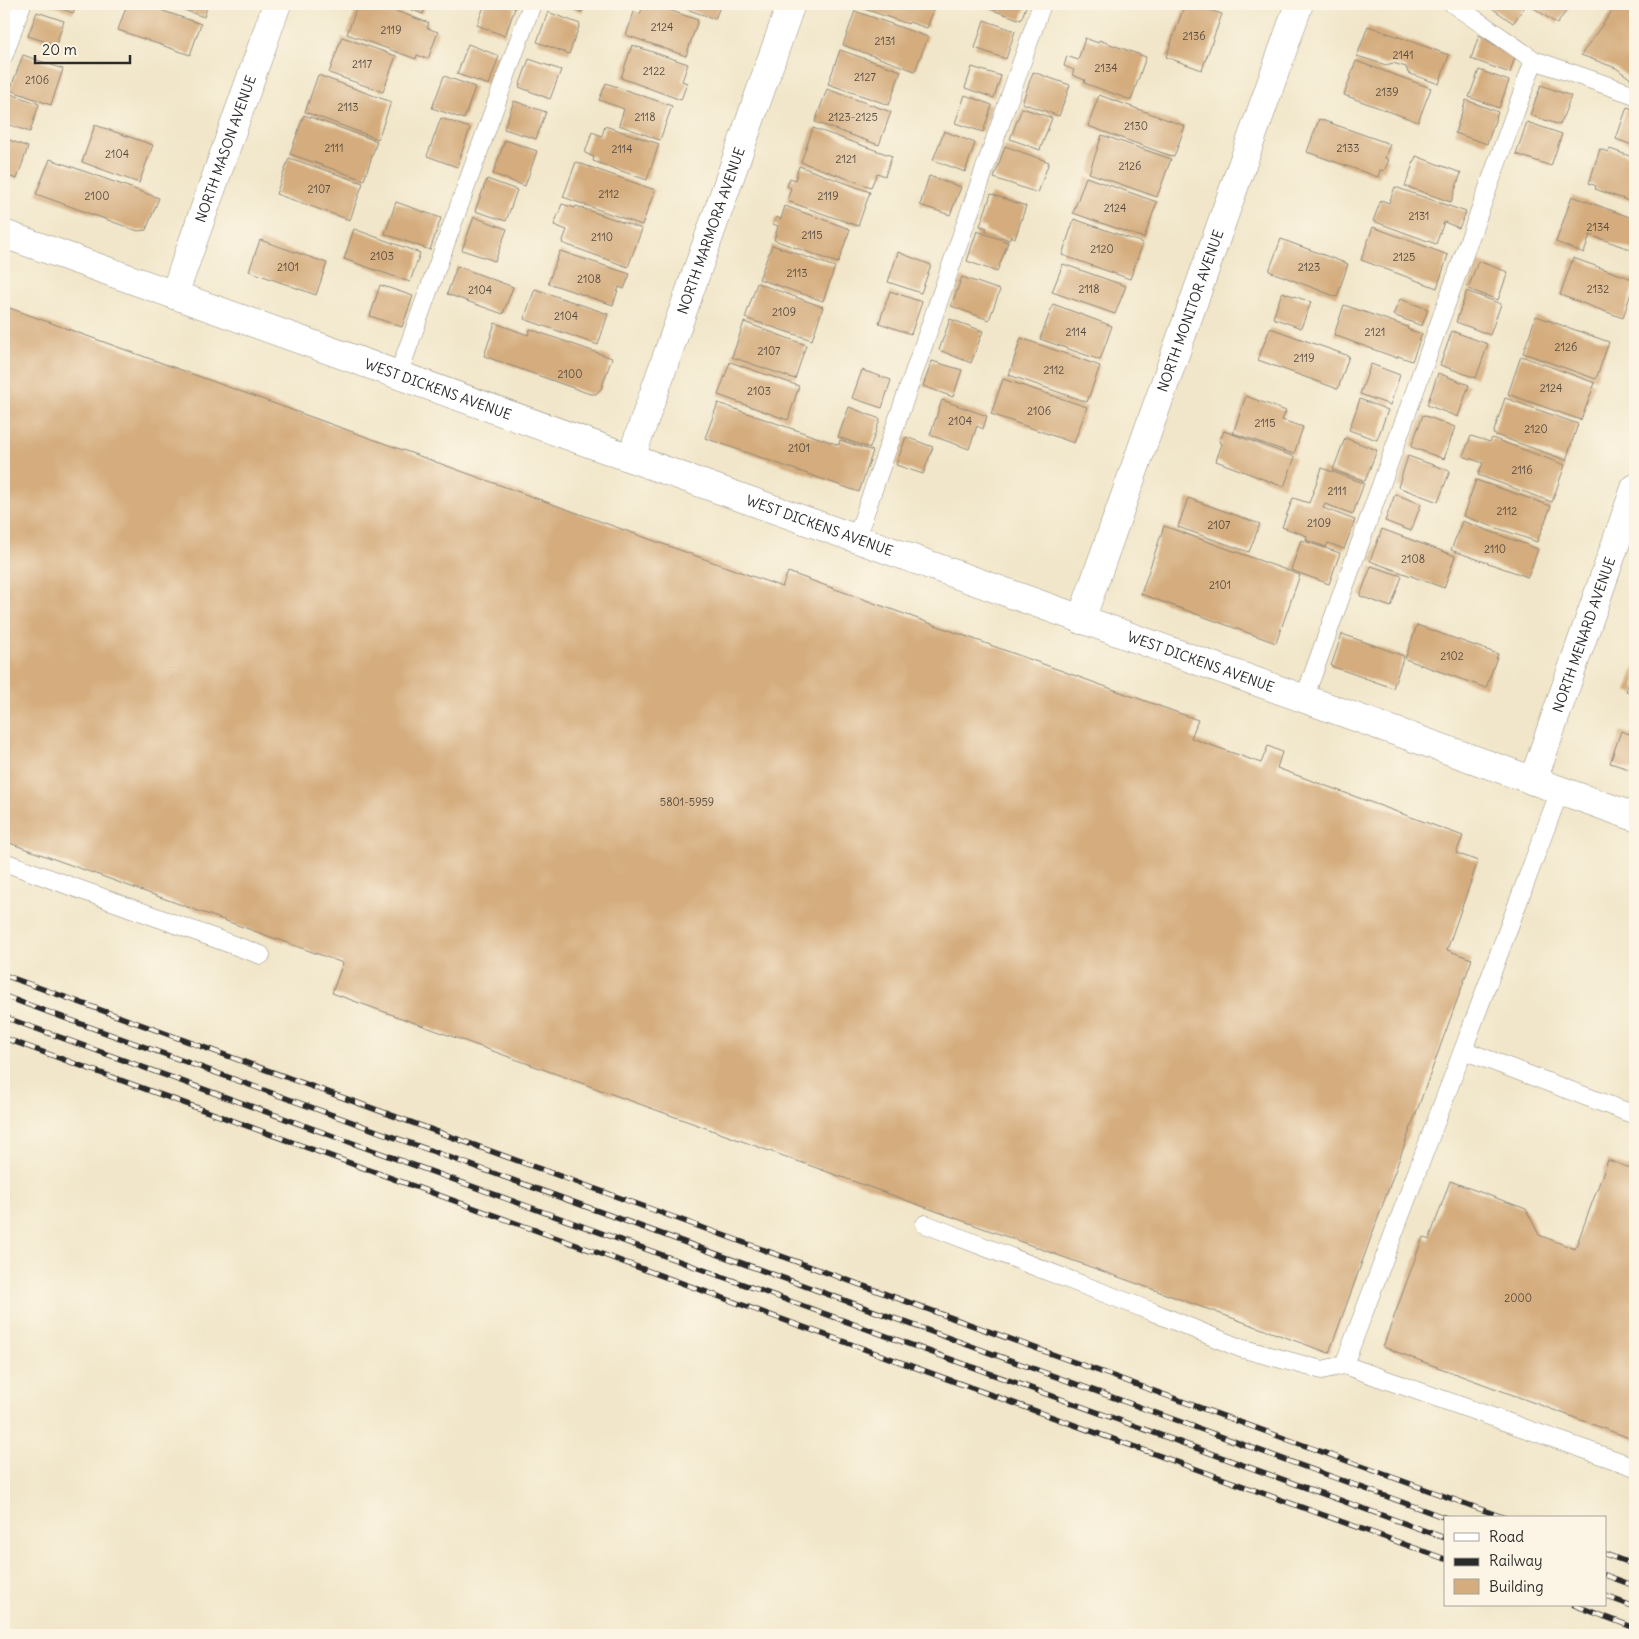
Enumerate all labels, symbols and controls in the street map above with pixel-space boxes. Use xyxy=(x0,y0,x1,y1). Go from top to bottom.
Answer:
house number: 2124 xyxy=(651,20,673,34)
house number: 2119 xyxy=(380,23,402,37)
house number: 2136 xyxy=(1183,29,1206,43)
scale bar xyxy=(35,32,130,64)
house number: 2131 xyxy=(875,34,895,48)
text: 20 m xyxy=(42,40,77,59)
house number: 2141 xyxy=(1392,48,1414,62)
house number: 2117 xyxy=(352,57,373,71)
house number: 2134 xyxy=(1094,61,1118,75)
house number: 2122 xyxy=(643,64,665,78)
house number: 2127 xyxy=(854,70,877,84)
house number: 2106 xyxy=(25,73,49,87)
street label: NORTH MASON AVENUE xyxy=(191,73,260,225)
house number: 2139 xyxy=(1376,85,1398,99)
house number: 2113 xyxy=(337,100,359,114)
house number: 2118 xyxy=(634,110,656,124)
house number: 2123-2125 xyxy=(828,110,878,124)
house number: 2130 xyxy=(1124,119,1148,133)
house number: 2111 xyxy=(324,141,344,155)
house number: 2133 xyxy=(1337,141,1359,155)
house number: 2114 xyxy=(611,142,633,156)
street label: NORTH MARMORA AVENUE xyxy=(673,145,749,317)
house number: 2104 xyxy=(105,147,129,161)
house number: 2121 xyxy=(836,152,856,166)
house number: 2126 xyxy=(1119,159,1141,173)
house number: 2107 xyxy=(308,182,331,196)
house number: 2112 xyxy=(599,187,619,201)
house number: 2100 xyxy=(85,189,109,203)
house number: 2119 xyxy=(817,189,839,203)
house number: 2124 xyxy=(1104,201,1126,215)
house number: 2131 xyxy=(1409,209,1429,223)
house number: 2134 xyxy=(1586,220,1610,234)
street label: NORTH MONITOR AVENUE xyxy=(1153,227,1227,394)
house number: 2115 xyxy=(801,228,823,242)
house number: 2110 xyxy=(591,230,613,244)
house number: 2120 xyxy=(1090,242,1114,256)
house number: 2103 xyxy=(370,249,394,263)
house number: 2125 xyxy=(1393,250,1415,264)
house number: 2101 xyxy=(277,260,299,274)
house number: 2123 xyxy=(1298,260,1320,274)
house number: 2113 xyxy=(786,266,808,280)
house number: 2108 xyxy=(577,272,601,286)
house number: 2118 xyxy=(1078,282,1100,296)
house number: 2132 xyxy=(1587,282,1609,296)
house number: 2104 xyxy=(468,283,492,297)
house number: 2109 xyxy=(772,305,796,319)
house number: 2104 xyxy=(554,309,578,323)
house number: 2114 xyxy=(1065,325,1087,339)
house number: 2121 xyxy=(1365,325,1385,339)
house number: 2126 xyxy=(1555,340,1577,354)
house number: 2107 xyxy=(758,344,781,358)
house number: 2119 xyxy=(1293,351,1315,365)
street label: WEST DICKENS AVENUE xyxy=(362,355,514,424)
house number: 2112 xyxy=(1044,363,1064,377)
house number: 2100 xyxy=(558,367,582,381)
house number: 2124 xyxy=(1540,381,1562,395)
house number: 2103 xyxy=(747,384,771,398)
house number: 2106 xyxy=(1027,404,1051,418)
house number: 2104 xyxy=(948,414,972,428)
house number: 2115 xyxy=(1254,416,1276,430)
house number: 2120 xyxy=(1524,422,1548,436)
house number: 2101 xyxy=(788,441,810,455)
house number: 2116 xyxy=(1511,463,1533,477)
house number: 2111 xyxy=(1327,484,1347,498)
street label: WEST DICKENS AVENUE xyxy=(744,491,895,560)
house number: 2112 xyxy=(1497,504,1517,518)
house number: 2109 xyxy=(1307,516,1331,530)
house number: 2107 xyxy=(1208,518,1231,532)
house number: 2110 xyxy=(1484,542,1506,556)
house number: 2108 xyxy=(1401,552,1425,566)
street label: NORTH MENARD AVENUE xyxy=(1549,555,1619,715)
house number: 2101 xyxy=(1209,578,1231,592)
street label: WEST DICKENS AVENUE xyxy=(1125,627,1277,696)
house number: 2102 xyxy=(1440,649,1464,663)
house number: 5801-5959 xyxy=(660,795,714,809)
house number: 2000 xyxy=(1504,1291,1532,1305)
legend xyxy=(1444,1516,1606,1606)
text: Road xyxy=(1489,1527,1524,1546)
text: Railway xyxy=(1489,1551,1543,1570)
text: Building xyxy=(1489,1577,1544,1596)

